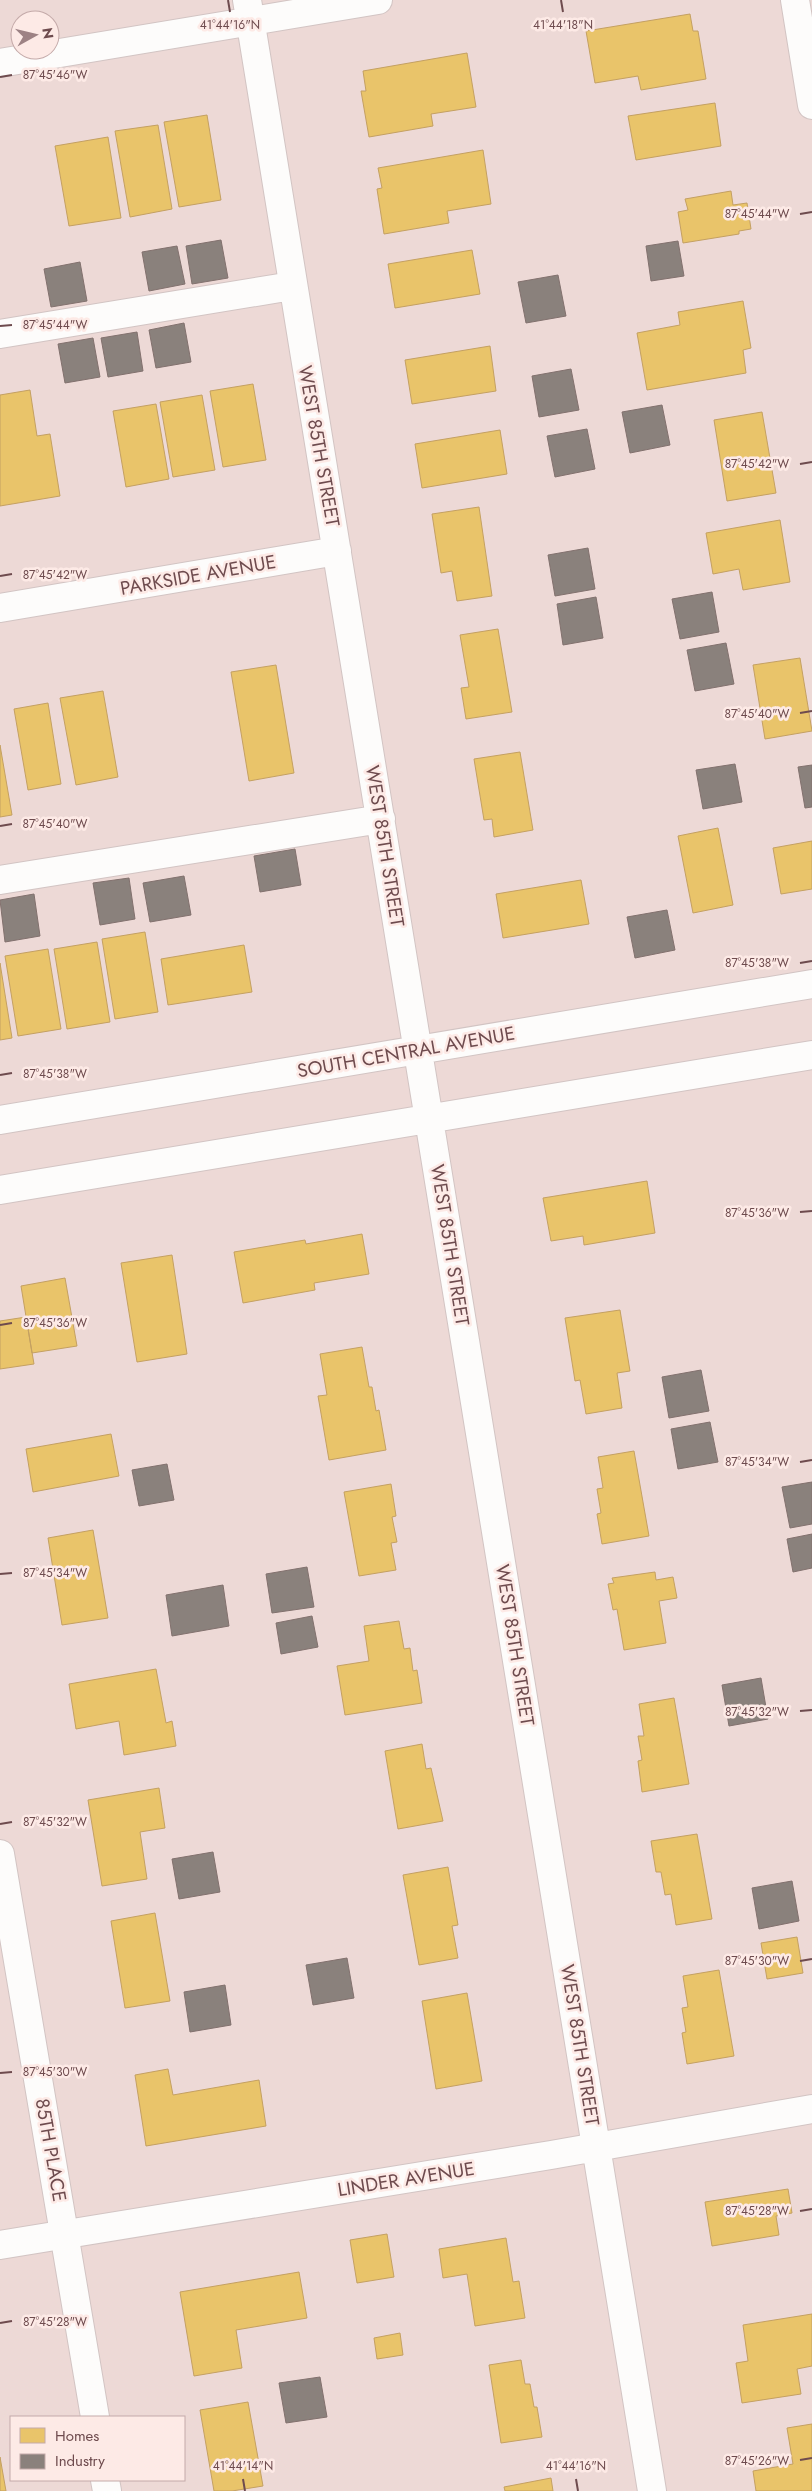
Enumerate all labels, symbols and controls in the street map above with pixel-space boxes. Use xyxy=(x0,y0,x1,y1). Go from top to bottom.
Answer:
north arrow xyxy=(10,10,60,60)
text: 41°44'16"N xyxy=(200,16,260,34)
text: 41°44'18"N xyxy=(533,16,593,34)
text: N xyxy=(37,26,59,40)
text: 87°45'46"W xyxy=(23,66,87,84)
text: 87°45'44"W xyxy=(725,205,789,223)
text: 87°45'44"W xyxy=(23,316,87,334)
street label: WEST 85TH STREET xyxy=(292,363,346,529)
text: 87°45'42"W xyxy=(725,455,789,473)
street label: PARKSIDE AVENUE xyxy=(118,548,278,602)
text: 87°45'42"W xyxy=(23,566,87,584)
text: 87°45'40"W xyxy=(725,705,790,723)
street label: WEST 85TH STREET xyxy=(359,763,411,929)
text: 87°45'40"W xyxy=(23,815,88,833)
text: 87°45'38"W xyxy=(725,954,789,972)
street label: SOUTH CENTRAL AVENUE xyxy=(295,1020,517,1084)
text: 87°45'38"W xyxy=(23,1065,87,1083)
street label: WEST 85TH STREET xyxy=(424,1162,476,1328)
text: 87°45'36"W xyxy=(725,1204,789,1222)
text: 87°45'36"W xyxy=(23,1314,87,1332)
text: 87°45'34"W xyxy=(725,1453,789,1471)
street label: WEST 85TH STREET xyxy=(489,1562,541,1728)
text: 87°45'34"W xyxy=(23,1564,87,1582)
text: 87°45'32"W xyxy=(725,1703,789,1721)
text: 87°45'32"W xyxy=(23,1813,87,1831)
text: 87°45'30"W xyxy=(725,1952,789,1970)
street label: WEST 85TH STREET xyxy=(554,1962,606,2128)
text: 87°45'30"W xyxy=(23,2063,87,2081)
street label: 85TH PLACE xyxy=(29,2096,73,2204)
street label: LINDER AVENUE xyxy=(336,2155,476,2203)
text: 87°45'28"W xyxy=(725,2202,789,2220)
text: 87°45'28"W xyxy=(23,2313,87,2331)
legend xyxy=(10,2416,185,2481)
text: Homes xyxy=(55,2425,99,2447)
text: Industry xyxy=(55,2450,105,2472)
text: 87°45'26"W xyxy=(725,2452,789,2470)
text: 41°44'14"N xyxy=(213,2457,273,2475)
text: 41°44'16"N xyxy=(546,2457,606,2475)

